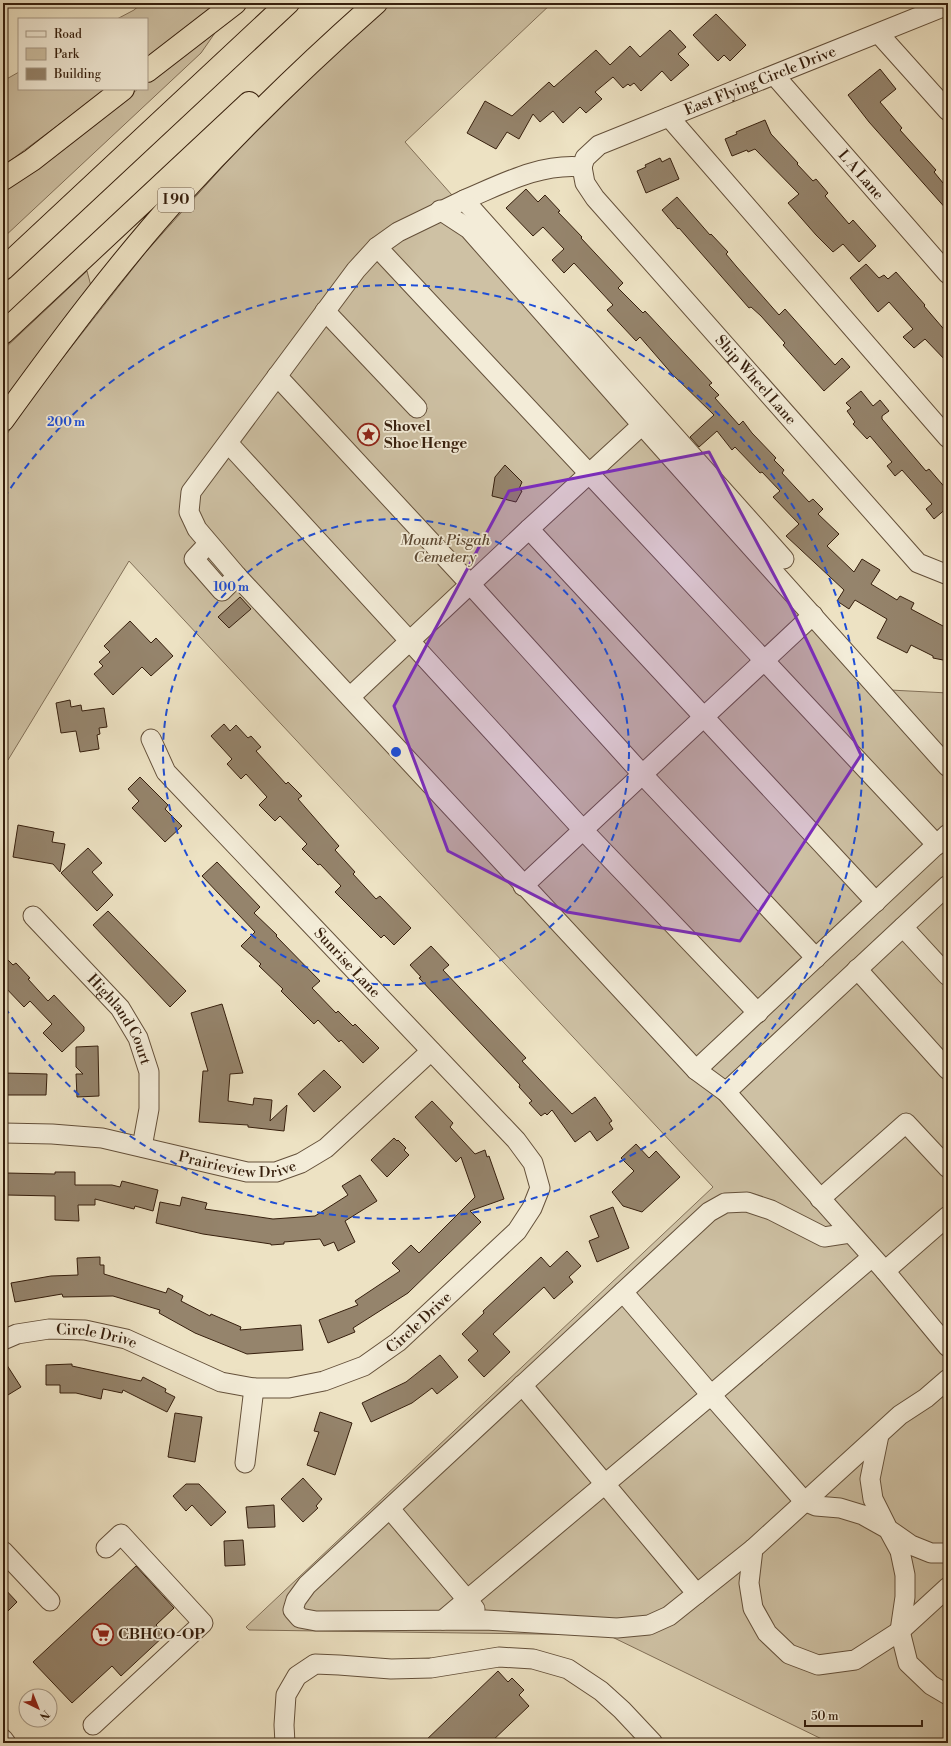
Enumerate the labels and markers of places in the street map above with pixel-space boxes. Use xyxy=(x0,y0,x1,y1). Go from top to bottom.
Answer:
place label: Shovel Shoe Henge xyxy=(384,417,467,453)
place icon: Shovel Shoe Henge xyxy=(356,422,382,448)
centre of rings xyxy=(389,745,403,759)
supermarket icon: CBHCO-OP xyxy=(90,1621,116,1647)
place label: CBHCO-OP xyxy=(118,1625,205,1644)

